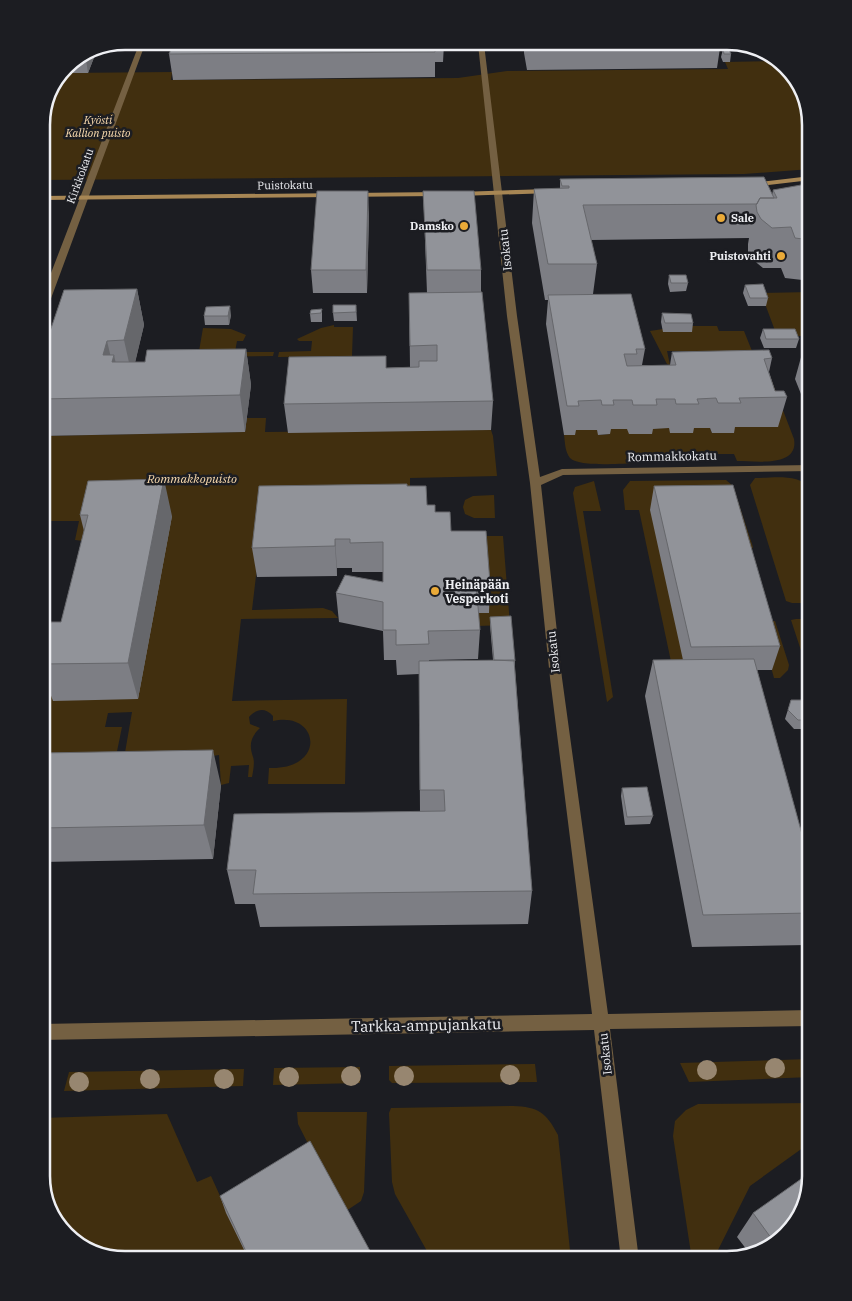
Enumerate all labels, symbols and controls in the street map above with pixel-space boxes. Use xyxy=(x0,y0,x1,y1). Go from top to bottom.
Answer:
park label: Kyösti Kallion puisto xyxy=(64,113,131,140)
street label: Kirkkokatu xyxy=(64,146,97,206)
street label: Puistokatu xyxy=(257,178,313,192)
place label: Sale xyxy=(731,211,754,225)
marker: Sale xyxy=(715,212,727,224)
place label: Damsko xyxy=(410,219,454,233)
marker: Damsko xyxy=(458,220,470,232)
street label: Isokatu xyxy=(495,228,515,272)
place label: Puistovahti xyxy=(710,249,771,263)
marker: Puistovahti xyxy=(775,250,787,262)
street label: Rommakkokatu xyxy=(627,448,718,464)
park label: Rommakkopuisto xyxy=(146,471,237,486)
place label: Heinäpään Vesperkoti xyxy=(445,577,510,606)
marker: Heinäpään Vesperkoti xyxy=(429,585,441,597)
street label: Isokatu xyxy=(543,630,563,674)
street label: Tarkka-ampujankatu xyxy=(351,1014,501,1036)
street label: Isokatu xyxy=(595,1032,615,1076)

